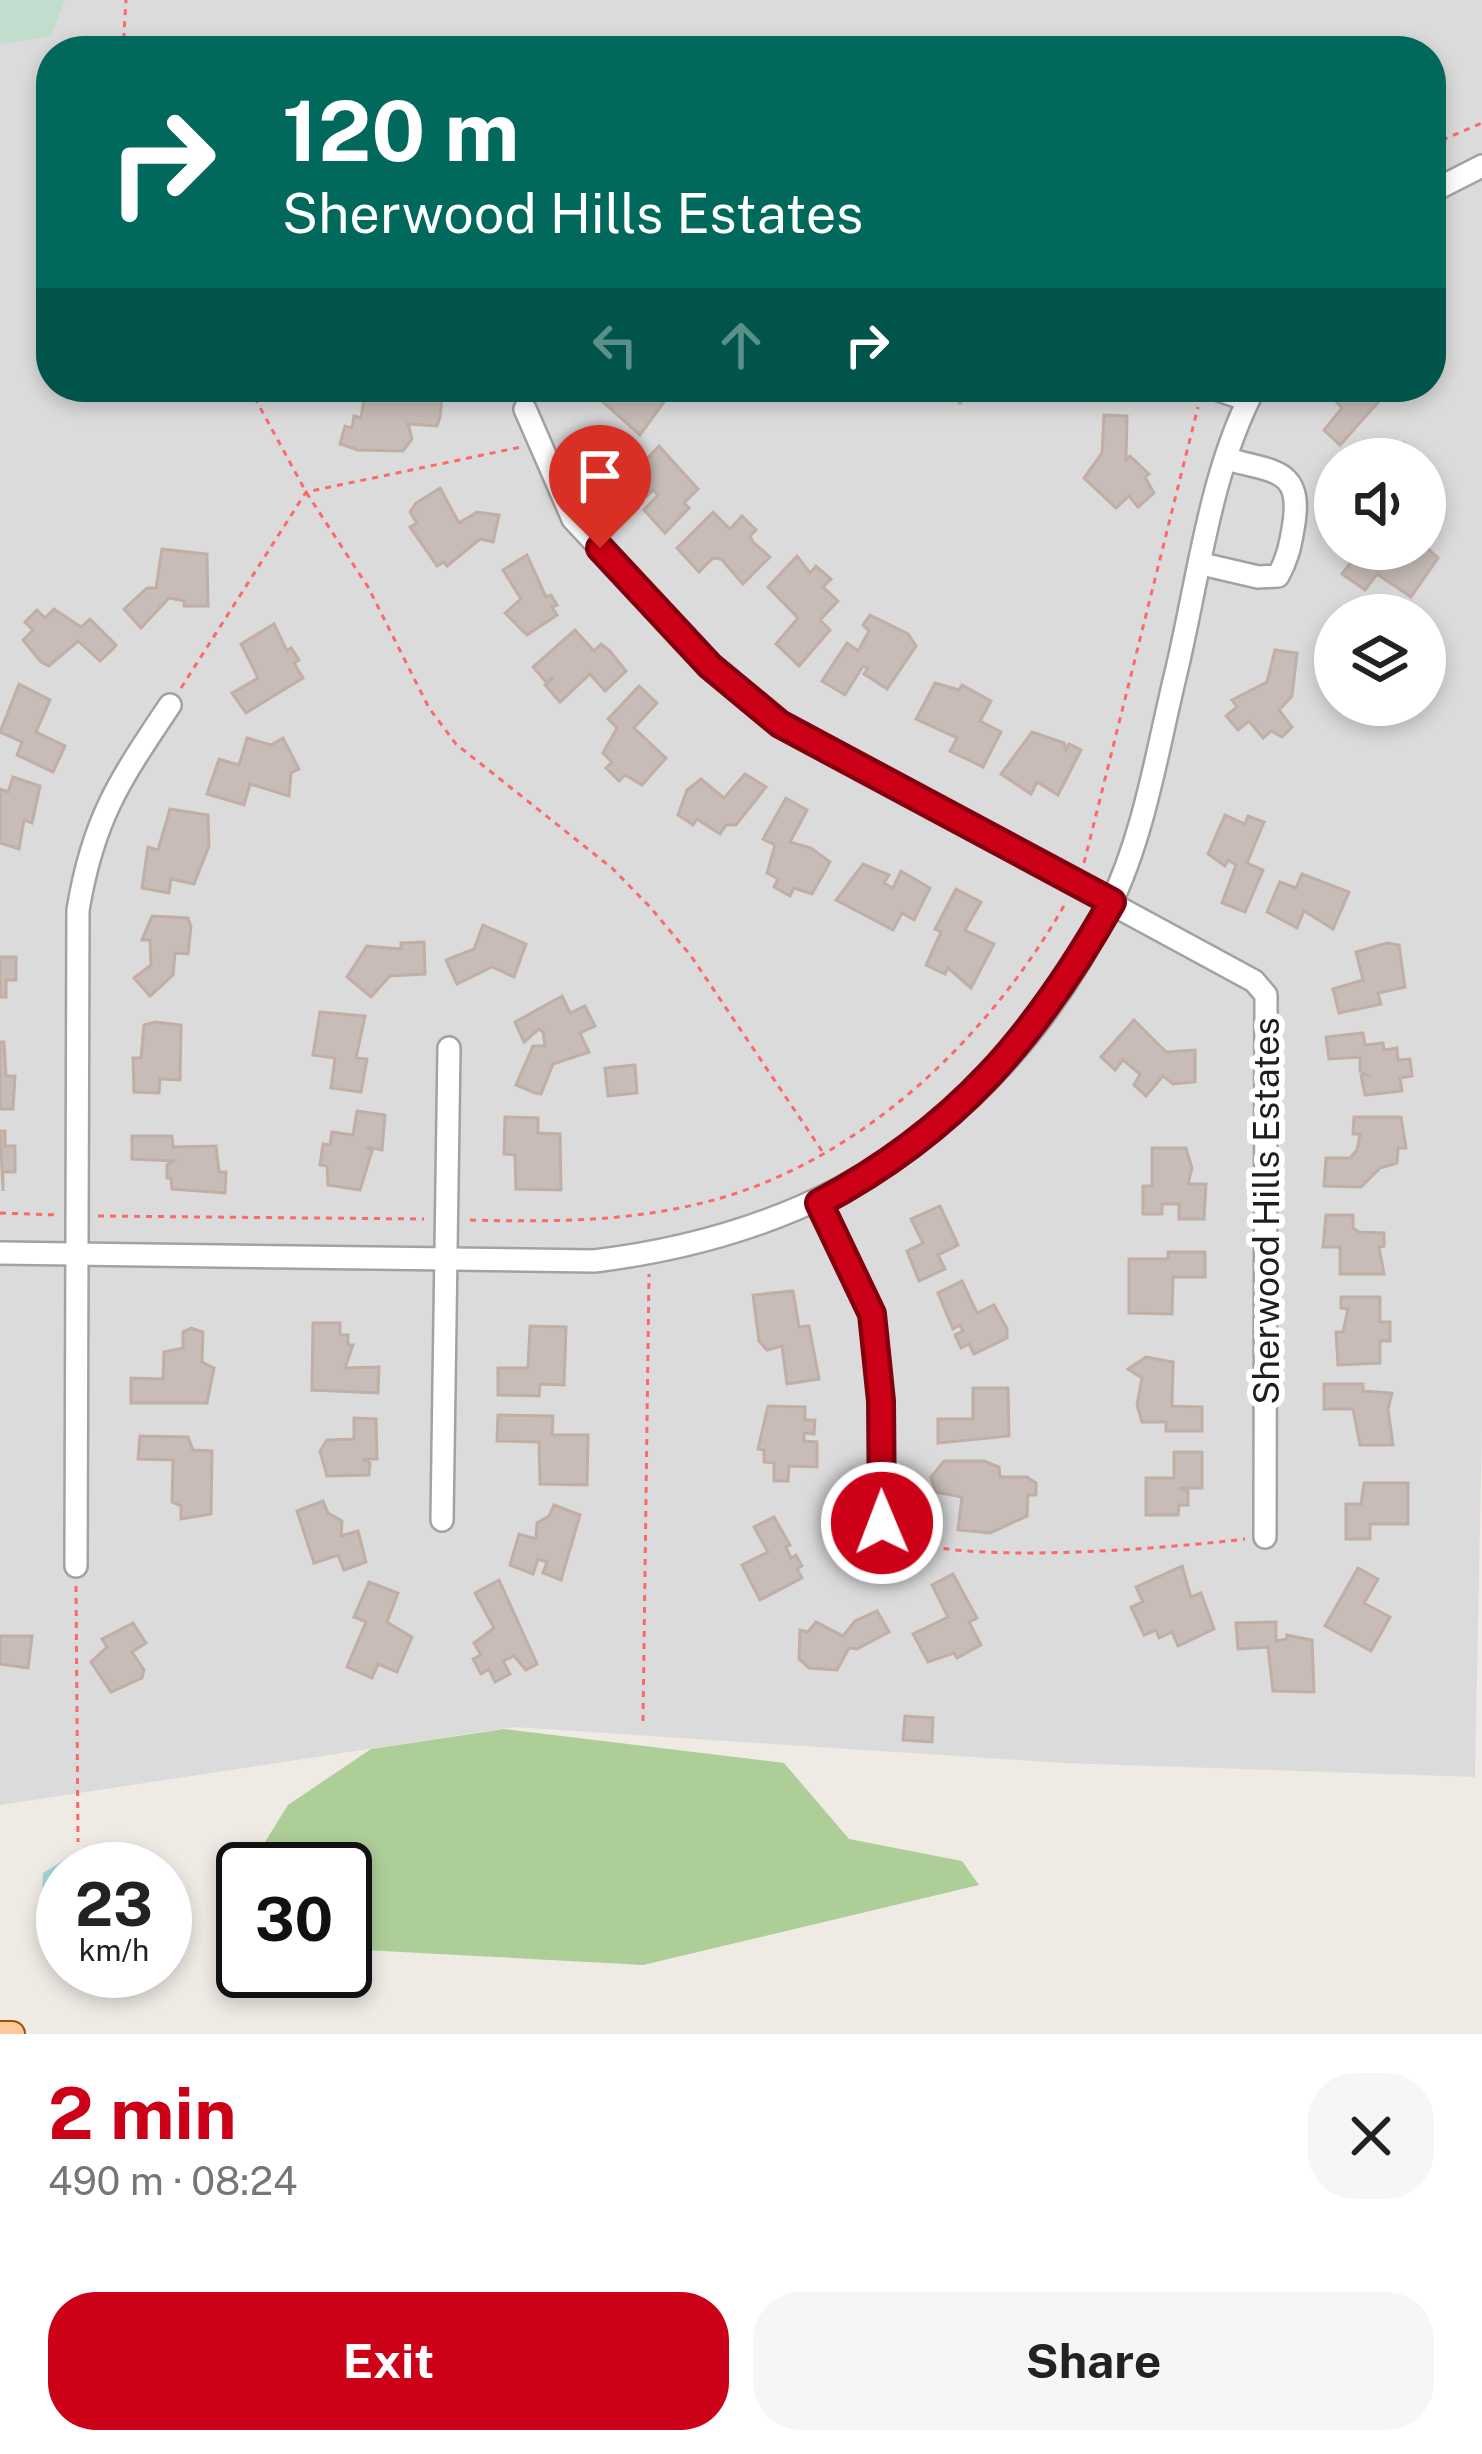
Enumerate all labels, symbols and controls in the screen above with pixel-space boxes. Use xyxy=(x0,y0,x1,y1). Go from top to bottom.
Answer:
text: 120 m xyxy=(282,81,520,180)
icon: right xyxy=(84,84,240,240)
text: Sherwood Hills Estates xyxy=(282,182,863,245)
icon: left xyxy=(582,312,648,378)
icon: ahead xyxy=(708,312,774,378)
icon: right xyxy=(834,312,900,378)
pin xyxy=(549,425,651,548)
map controls xyxy=(1314,438,1446,726)
button: sound xyxy=(1314,438,1446,570)
icon: arrive xyxy=(567,443,633,509)
button: layers xyxy=(1314,594,1446,726)
street label: Sherwood Hills Estates xyxy=(1245,1017,1287,1405)
position arrow xyxy=(819,1460,945,1586)
speed limit sign: 30 xyxy=(216,1842,372,1998)
text: 23 xyxy=(75,1869,153,1940)
text: km/h xyxy=(79,1932,149,1968)
text: 2 min xyxy=(48,2071,237,2155)
button: close xyxy=(1308,2073,1434,2199)
text: 490 m · 08:24 xyxy=(48,2158,298,2204)
button: Exit xyxy=(48,2292,729,2430)
button: Share xyxy=(753,2292,1434,2430)

